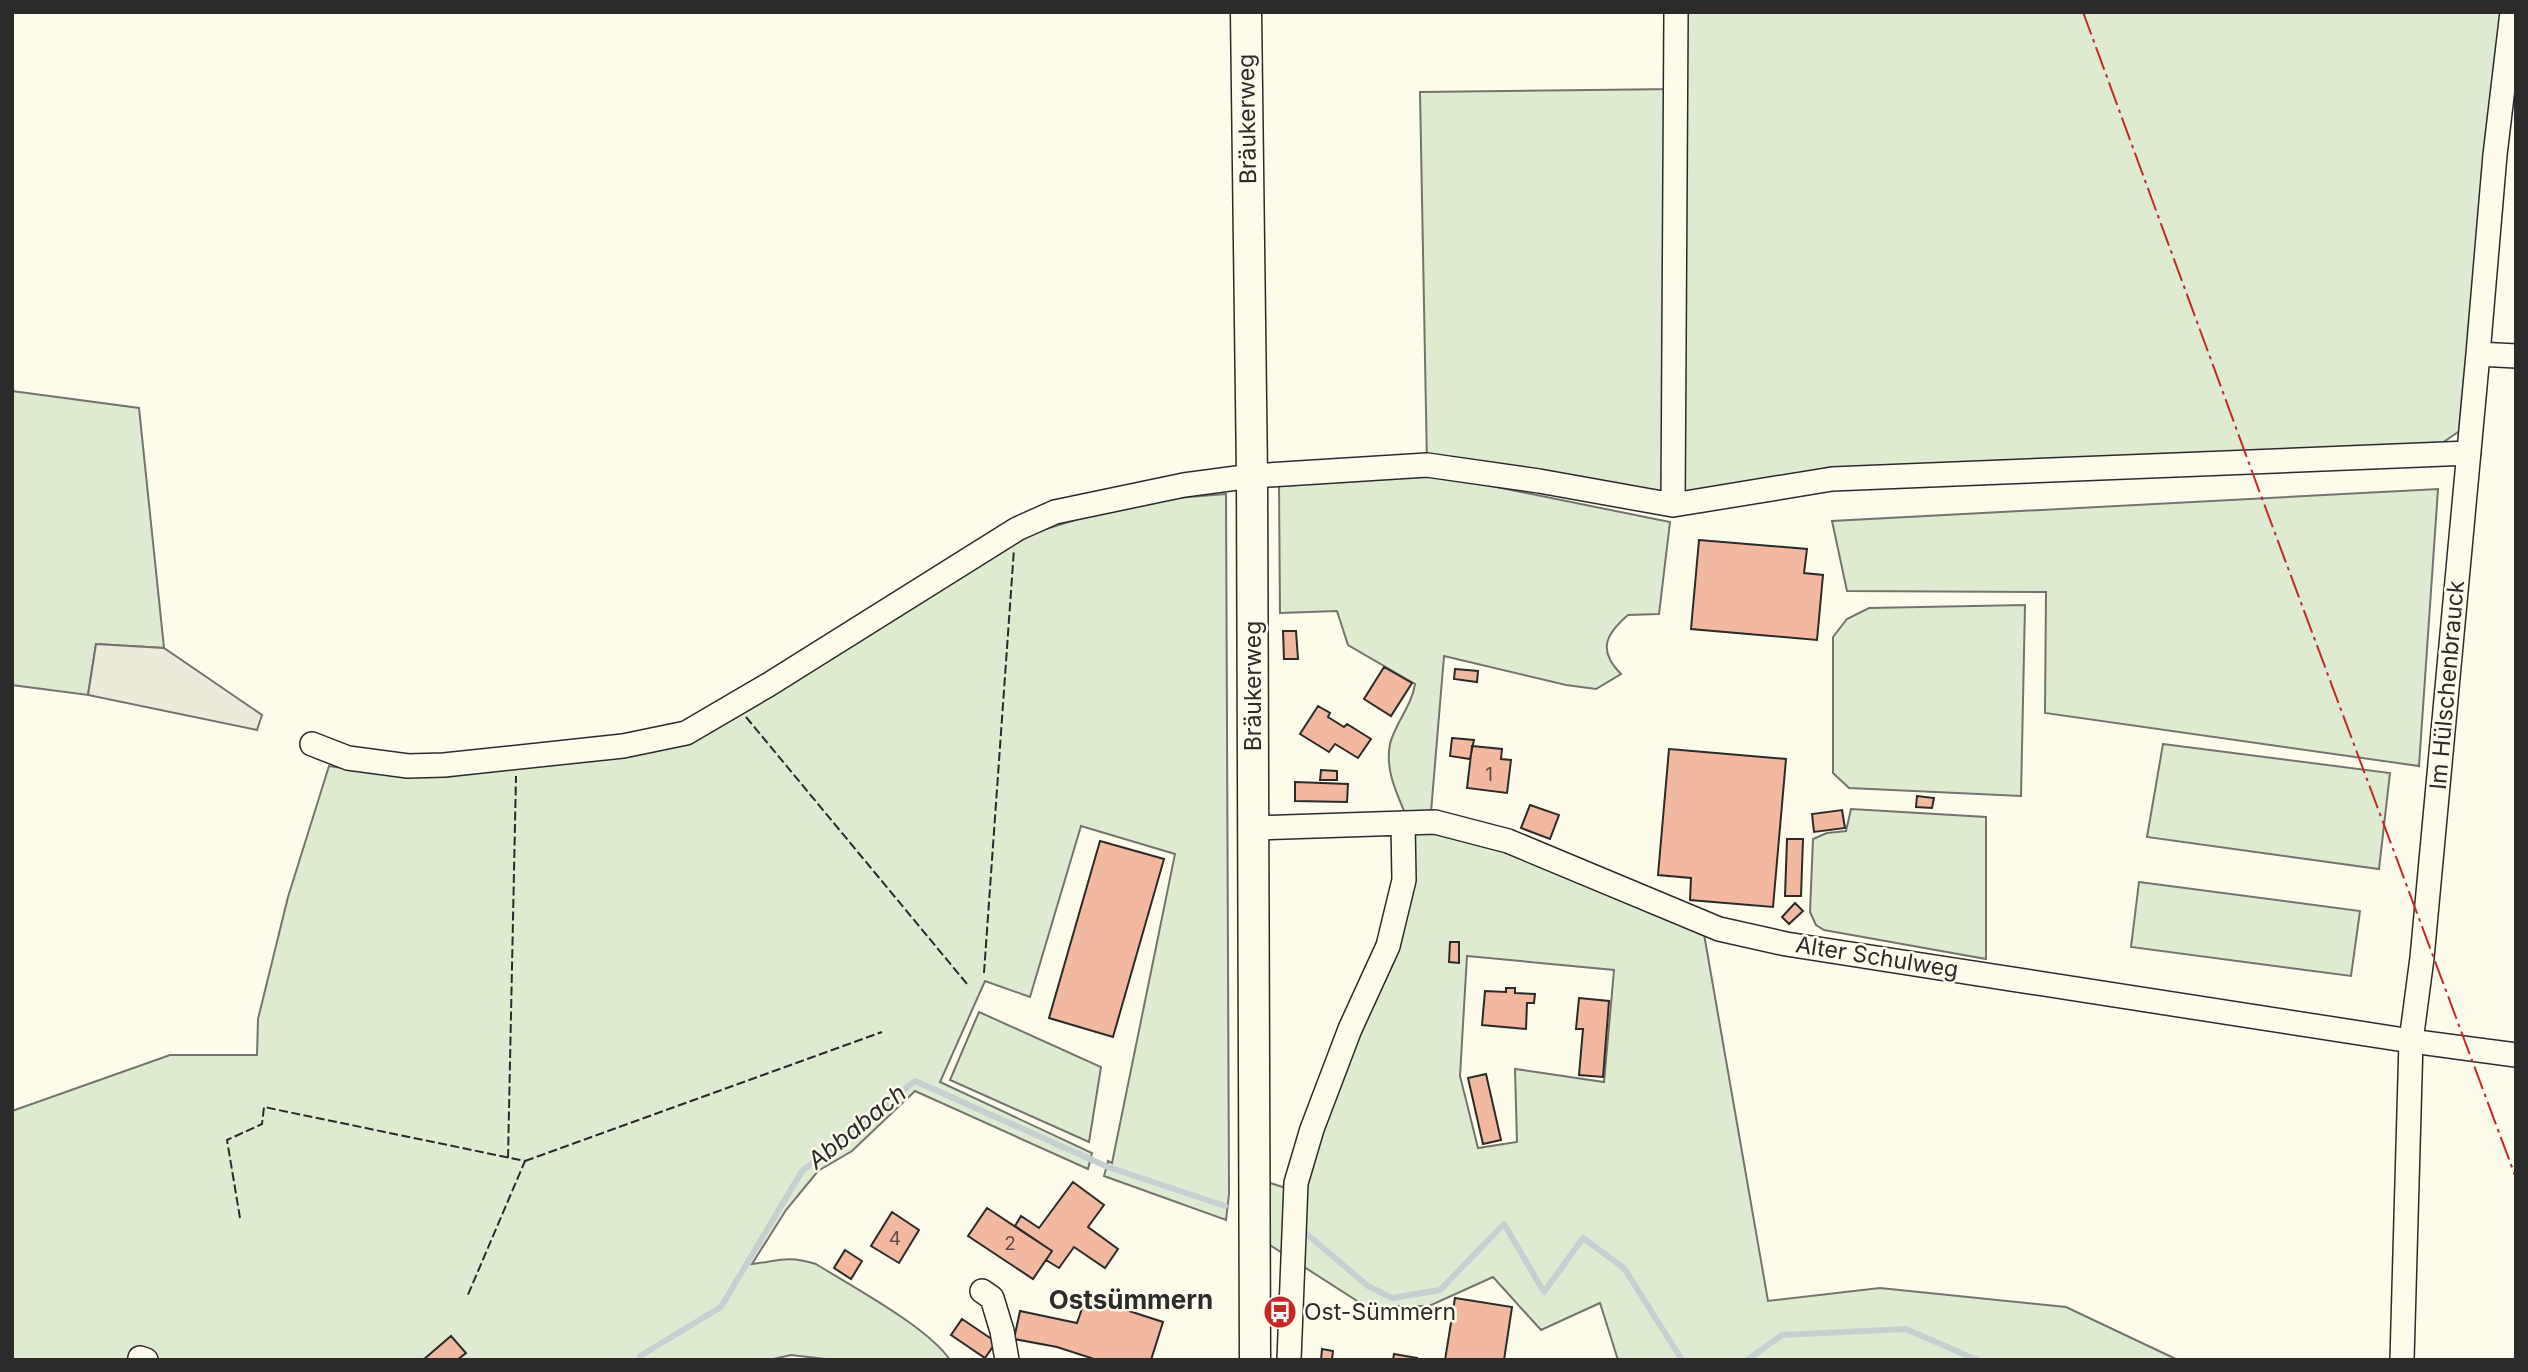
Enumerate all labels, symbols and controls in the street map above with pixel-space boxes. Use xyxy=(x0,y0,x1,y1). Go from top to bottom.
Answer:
street label: Bräukerweg xyxy=(1232,54,1262,184)
street label: Im Hülschenbrauck xyxy=(2424,579,2470,791)
street label: Bräukerweg xyxy=(1239,621,1267,751)
house number: 1 xyxy=(1485,763,1493,786)
street label: Alter Schulweg xyxy=(1794,930,1960,984)
water label: Abbabach xyxy=(801,1078,912,1176)
house number: 4 xyxy=(889,1227,901,1250)
house number: 2 xyxy=(1004,1232,1016,1255)
district label: Ostsümmern xyxy=(1049,1284,1213,1315)
bus stop icon: Ost-Sümmern xyxy=(1261,1293,1299,1331)
place label: Ost-Sümmern xyxy=(1304,1298,1456,1326)

